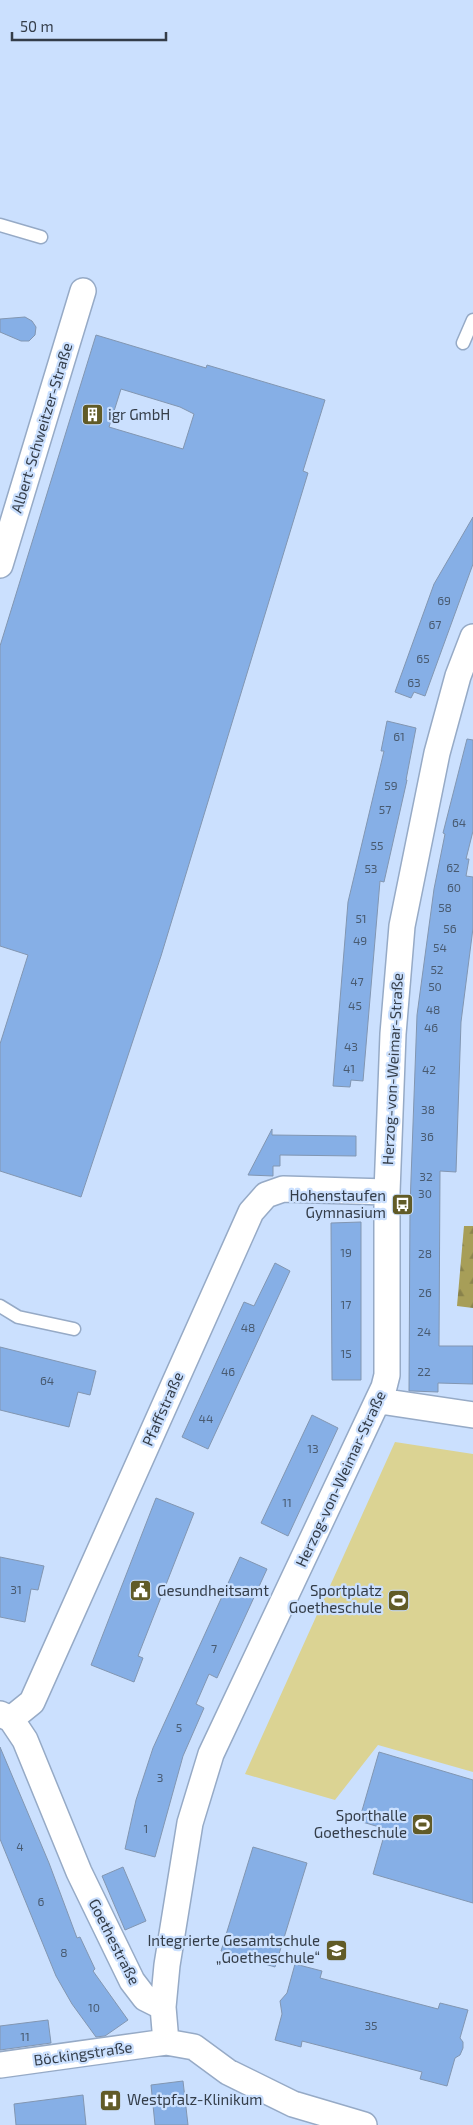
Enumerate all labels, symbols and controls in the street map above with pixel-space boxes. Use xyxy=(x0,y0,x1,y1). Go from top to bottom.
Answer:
scale bar xyxy=(12,10,166,42)
text: 50 m xyxy=(20,17,54,35)
street label: Albert-Schweitzer-Straße xyxy=(7,340,76,515)
building icon: igr GmbH xyxy=(80,403,104,427)
place label: igr GmbH xyxy=(108,405,170,423)
house number: 69 xyxy=(437,593,451,607)
house number: 67 xyxy=(428,617,442,631)
house number: 65 xyxy=(416,651,430,665)
house number: 63 xyxy=(407,675,421,689)
house number: 61 xyxy=(393,729,405,743)
house number: 59 xyxy=(384,778,398,792)
house number: 57 xyxy=(379,802,391,816)
house number: 64 xyxy=(452,815,466,829)
house number: 55 xyxy=(371,838,383,852)
house number: 62 xyxy=(446,860,460,874)
house number: 53 xyxy=(364,861,378,875)
house number: 60 xyxy=(447,880,461,894)
house number: 58 xyxy=(438,900,452,914)
house number: 51 xyxy=(355,911,367,925)
house number: 56 xyxy=(443,921,457,935)
house number: 49 xyxy=(353,933,367,947)
house number: 54 xyxy=(433,940,447,954)
house number: 52 xyxy=(430,962,444,976)
street label: Herzog-von-Weimar-Straße xyxy=(378,972,406,1166)
house number: 47 xyxy=(350,974,364,988)
house number: 50 xyxy=(428,979,442,993)
house number: 45 xyxy=(348,998,362,1012)
house number: 48 xyxy=(426,1002,440,1016)
house number: 46 xyxy=(424,1020,438,1034)
house number: 43 xyxy=(344,1039,358,1053)
house number: 41 xyxy=(343,1061,355,1075)
house number: 42 xyxy=(422,1062,436,1076)
house number: 38 xyxy=(421,1102,435,1116)
house number: 36 xyxy=(420,1129,434,1143)
house number: 32 xyxy=(419,1169,433,1183)
place label: Hohenstaufen Gymnasium xyxy=(290,1186,386,1221)
house number: 30 xyxy=(418,1186,432,1200)
bus stop icon: Hohenstaufen Gymnasium xyxy=(390,1193,414,1217)
house number: 19 xyxy=(340,1245,352,1259)
house number: 28 xyxy=(418,1246,432,1260)
house number: 26 xyxy=(418,1285,432,1299)
house number: 17 xyxy=(341,1297,351,1311)
house number: 48 xyxy=(241,1320,255,1334)
house number: 24 xyxy=(417,1324,431,1338)
house number: 15 xyxy=(340,1346,352,1360)
house number: 46 xyxy=(221,1364,235,1378)
house number: 22 xyxy=(417,1364,431,1378)
street label: Pfaffstraße xyxy=(138,1369,186,1448)
house number: 64 xyxy=(40,1373,54,1387)
street label: Herzog-von-Weimar-Straße xyxy=(291,1388,389,1570)
house number: 44 xyxy=(199,1411,213,1425)
house number: 13 xyxy=(307,1441,319,1455)
house number: 11 xyxy=(282,1495,292,1509)
public building icon: Gesundheitsamt xyxy=(129,1579,153,1603)
place label: Gesundheitsamt xyxy=(157,1581,269,1599)
place label: Sportplatz Goetheschule xyxy=(289,1581,382,1616)
house number: 31 xyxy=(10,1582,22,1596)
sports icon: Sportplatz Goetheschule xyxy=(386,1588,410,1612)
house number: 7 xyxy=(211,1641,217,1655)
house number: 5 xyxy=(176,1720,182,1734)
house number: 3 xyxy=(157,1770,163,1784)
place label: Sporthalle Goetheschule xyxy=(314,1806,407,1841)
sports icon: Sporthalle Goetheschule xyxy=(411,1813,435,1837)
house number: 1 xyxy=(144,1821,148,1835)
house number: 4 xyxy=(16,1839,24,1853)
house number: 6 xyxy=(38,1894,45,1908)
street label: Goethestraße xyxy=(85,1895,144,1988)
place label: Integrierte Gesamtschule „Goetheschule“ xyxy=(147,1931,320,1966)
school or university icon: Integrierte Gesamtschule „Goetheschule“ xyxy=(324,1938,348,1962)
house number: 8 xyxy=(60,1945,68,1959)
house number: 10 xyxy=(88,2000,100,2014)
house number: 35 xyxy=(364,2018,378,2032)
house number: 11 xyxy=(20,2029,30,2043)
street label: Böckingstraße xyxy=(32,2037,133,2069)
hospital icon: Westpfalz-Klinikum xyxy=(99,2088,123,2112)
place label: Westpfalz-Klinikum xyxy=(127,2090,262,2108)

